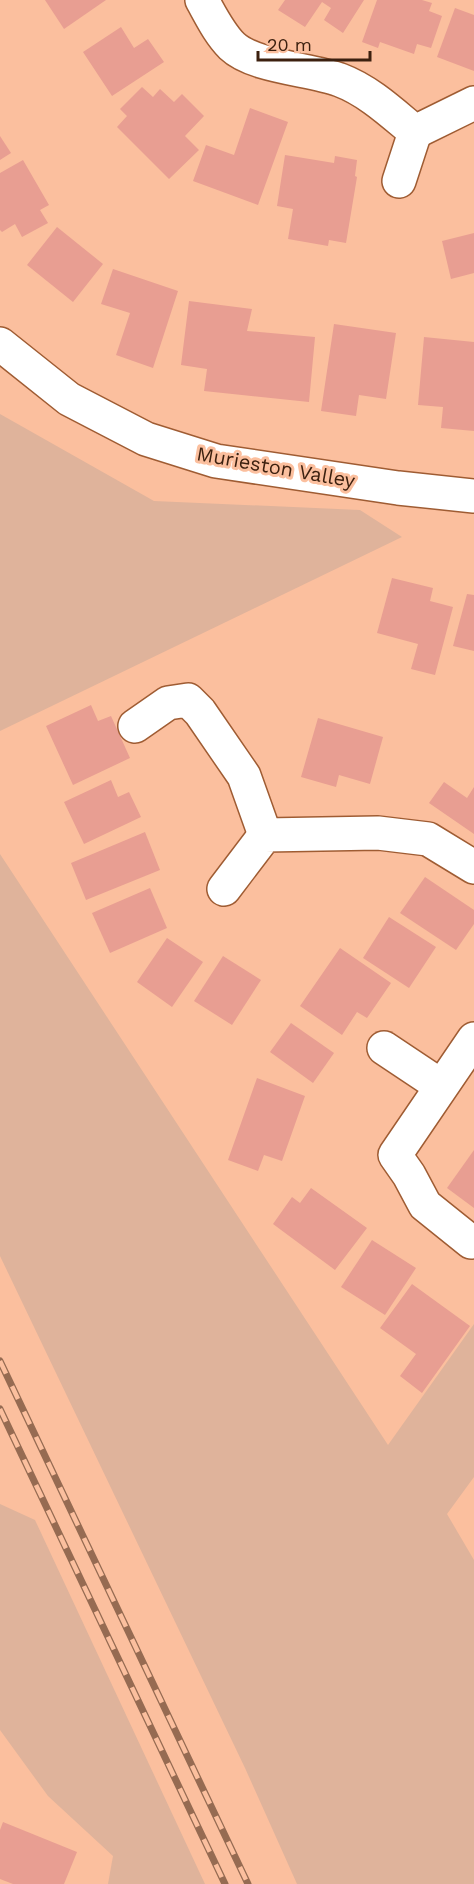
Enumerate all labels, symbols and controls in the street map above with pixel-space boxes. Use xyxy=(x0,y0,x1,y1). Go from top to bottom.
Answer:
scale bar xyxy=(258,24,370,62)
text: 20 m xyxy=(267,34,312,55)
street label: Murieston Valley xyxy=(195,441,358,493)

